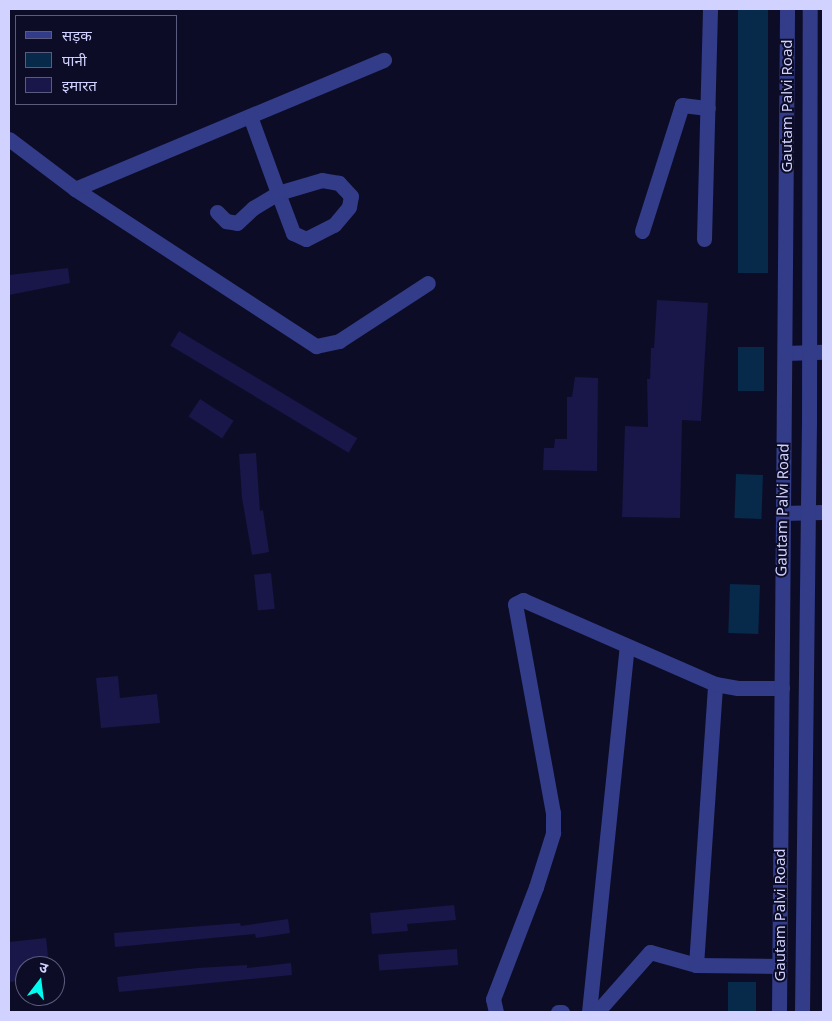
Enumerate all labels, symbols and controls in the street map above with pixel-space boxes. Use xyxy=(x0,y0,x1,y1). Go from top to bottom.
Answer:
legend xyxy=(15,15,178,105)
text: सड़क xyxy=(62,25,92,45)
street label: Gautam Palvi Road xyxy=(778,39,796,173)
text: पानी xyxy=(62,50,87,70)
text: इमारत xyxy=(62,75,97,95)
street label: Gautam Palvi Road xyxy=(772,443,792,577)
street label: Gautam Palvi Road xyxy=(771,848,789,982)
north arrow xyxy=(15,956,65,1006)
text: उ xyxy=(37,957,50,977)

